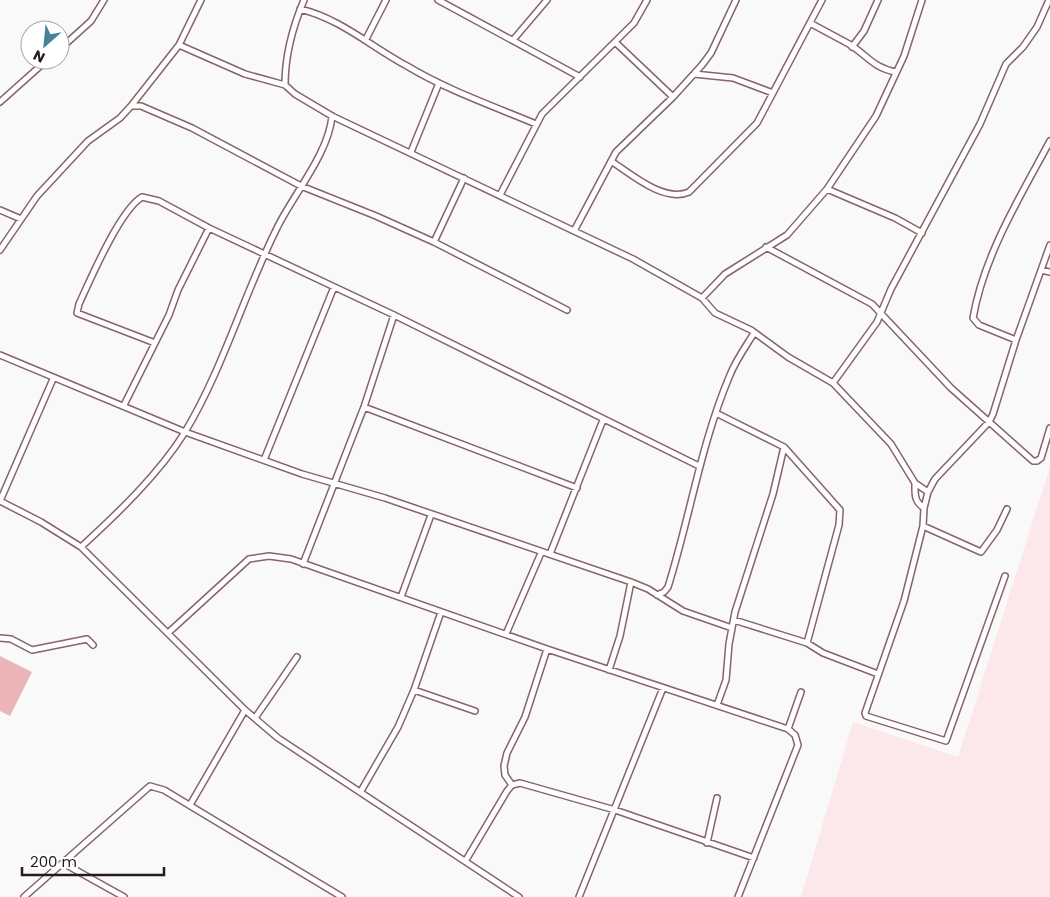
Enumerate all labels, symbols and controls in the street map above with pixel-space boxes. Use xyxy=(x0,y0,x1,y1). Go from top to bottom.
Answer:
north arrow xyxy=(20,20,70,70)
text: N xyxy=(30,45,48,68)
scale bar xyxy=(22,844,165,876)
text: 200 m xyxy=(30,851,77,872)

